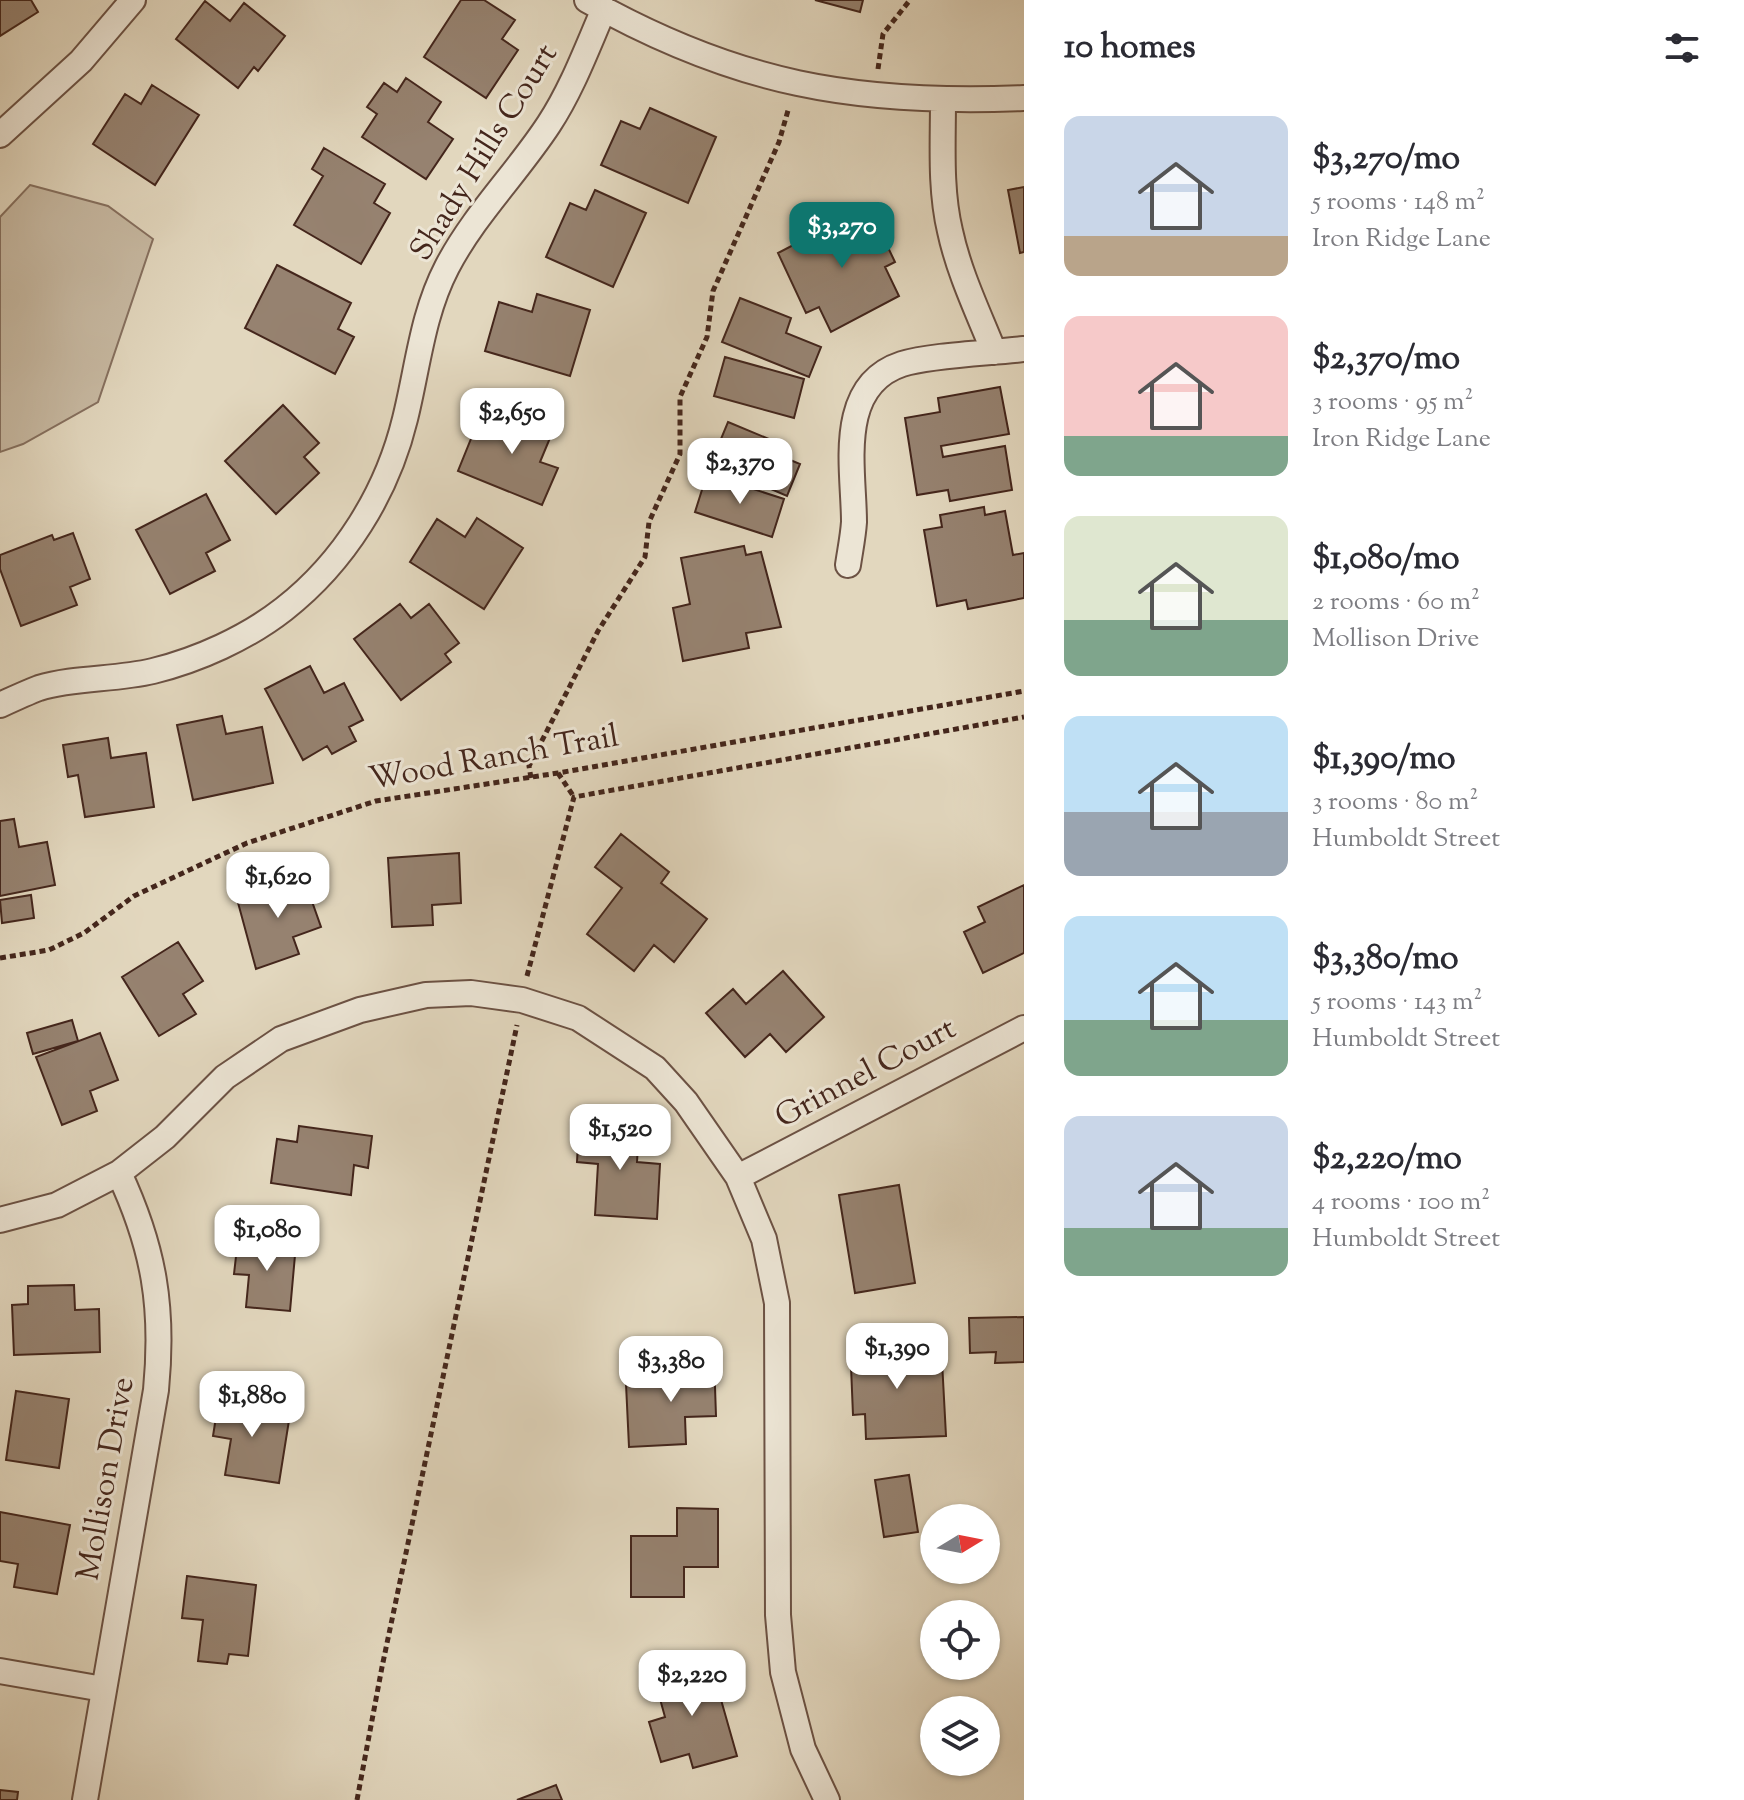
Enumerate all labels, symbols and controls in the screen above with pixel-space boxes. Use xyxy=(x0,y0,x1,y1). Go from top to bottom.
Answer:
text: 10 homes xyxy=(1064,24,1196,73)
icon: filters xyxy=(1660,26,1704,70)
street label: Shady Hills Court xyxy=(400,36,570,270)
text: $3,270/mo xyxy=(1312,135,1460,184)
icon: home xyxy=(1128,148,1224,244)
text: 5 rooms · 148 m² xyxy=(1312,184,1485,221)
pin: $3,270 xyxy=(777,202,907,270)
text: $3,270 xyxy=(807,209,877,246)
text: Iron Ridge Lane xyxy=(1312,221,1491,258)
text: $2,370/mo xyxy=(1312,335,1460,384)
icon: home xyxy=(1128,348,1224,444)
text: 3 rooms · 95 m² xyxy=(1312,384,1473,421)
pin: $2,650 xyxy=(447,388,577,456)
text: $2,650 xyxy=(478,395,546,432)
text: Iron Ridge Lane xyxy=(1312,421,1491,458)
pin: $2,370 xyxy=(675,438,805,506)
text: $2,370 xyxy=(705,445,775,482)
text: $1,080/mo xyxy=(1312,535,1460,584)
icon: home xyxy=(1128,548,1224,644)
text: 2 rooms · 60 m² xyxy=(1312,584,1480,621)
text: Mollison Drive xyxy=(1312,621,1479,658)
street label: Wood Ranch Trail xyxy=(365,714,623,804)
text: $1,390/mo xyxy=(1312,735,1456,784)
icon: home xyxy=(1128,748,1224,844)
text: 3 rooms · 80 m² xyxy=(1312,784,1478,821)
text: Humboldt Street xyxy=(1312,821,1500,858)
pin: $1,620 xyxy=(213,852,343,920)
text: $1,620 xyxy=(244,859,312,896)
text: $3,380/mo xyxy=(1312,935,1459,984)
icon: home xyxy=(1128,948,1224,1044)
text: 5 rooms · 143 m² xyxy=(1312,984,1482,1021)
street label: Grinnel Court xyxy=(767,1007,965,1141)
text: Humboldt Street xyxy=(1312,1021,1500,1058)
pin: $1,520 xyxy=(555,1104,685,1172)
text: $1,520 xyxy=(588,1111,652,1148)
text: $2,220/mo xyxy=(1312,1135,1462,1184)
icon: home xyxy=(1128,1148,1224,1244)
text: 4 rooms · 100 m² xyxy=(1312,1184,1490,1221)
pin: $1,080 xyxy=(202,1205,332,1273)
text: $1,080 xyxy=(233,1212,301,1249)
text: Humboldt Street xyxy=(1312,1221,1500,1258)
pin: $1,390 xyxy=(832,1323,962,1391)
text: $1,390 xyxy=(864,1330,930,1367)
pin: $3,380 xyxy=(606,1336,736,1404)
text: $3,380 xyxy=(637,1343,705,1380)
pin: $1,880 xyxy=(187,1371,317,1439)
street label: Mollison Drive xyxy=(66,1374,148,1584)
text: $1,880 xyxy=(218,1378,286,1415)
north arrow xyxy=(920,1504,1000,1584)
map controls xyxy=(920,1504,1000,1776)
button: locate xyxy=(920,1600,1000,1680)
pin: $2,220 xyxy=(627,1650,757,1718)
text: $2,220 xyxy=(657,1657,727,1694)
button: layers xyxy=(920,1696,1000,1776)

